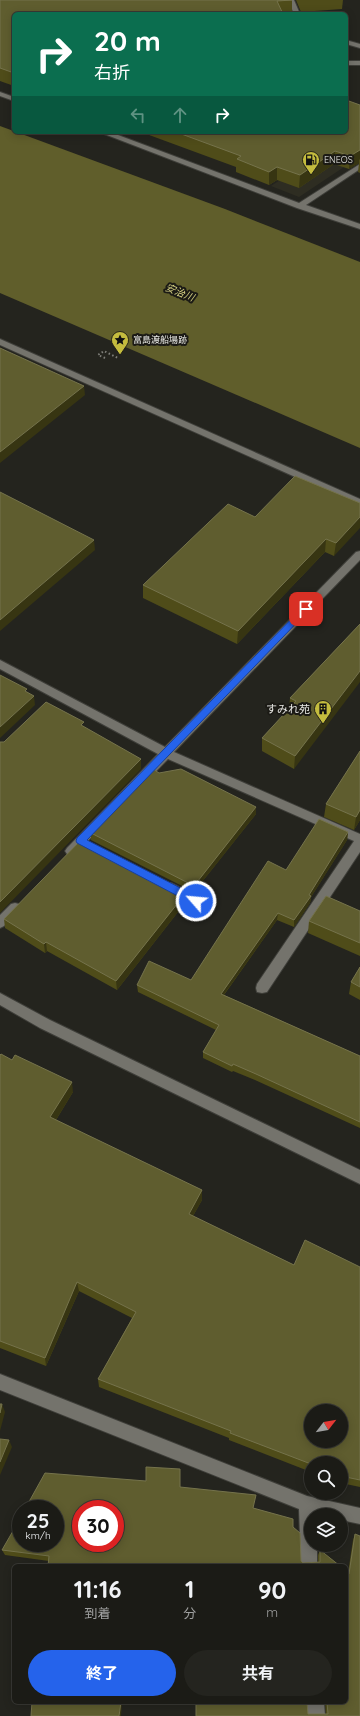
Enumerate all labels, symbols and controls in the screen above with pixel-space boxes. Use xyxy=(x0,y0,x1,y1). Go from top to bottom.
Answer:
text: 20 m xyxy=(94,23,161,58)
icon: right xyxy=(28,28,80,80)
text: 右折 xyxy=(94,61,130,84)
icon: left xyxy=(127,104,149,126)
icon: ahead xyxy=(169,104,191,126)
icon: right xyxy=(211,104,233,126)
fuel station icon: ENEOS xyxy=(301,150,321,175)
place label: ENEOS xyxy=(324,154,353,165)
water label: 安治川 xyxy=(163,281,197,304)
place icon: 富島渡船場跡 xyxy=(110,330,130,355)
place label: 富島渡船場跡 xyxy=(133,334,187,345)
pin xyxy=(289,592,323,626)
icon: arrive xyxy=(295,598,317,620)
building icon: すみれ苑 xyxy=(313,699,333,724)
place label: すみれ苑 xyxy=(266,702,310,716)
position arrow xyxy=(175,880,217,922)
north arrow xyxy=(304,1404,348,1448)
map controls xyxy=(304,1404,348,1552)
button: search xyxy=(304,1456,348,1500)
speed limit sign: 30 xyxy=(72,1500,124,1552)
text: 25 xyxy=(27,1508,49,1533)
button: layers xyxy=(304,1508,348,1552)
text: km/h xyxy=(25,1529,51,1542)
text: 11:16 xyxy=(74,1574,122,1604)
text: 1 xyxy=(185,1574,194,1604)
text: 90 xyxy=(258,1575,286,1605)
text: m xyxy=(266,1604,278,1620)
text: 到着 xyxy=(85,1605,111,1621)
text: 分 xyxy=(183,1605,196,1621)
button: 終了 xyxy=(28,1650,176,1696)
button: 共有 xyxy=(184,1650,332,1696)

